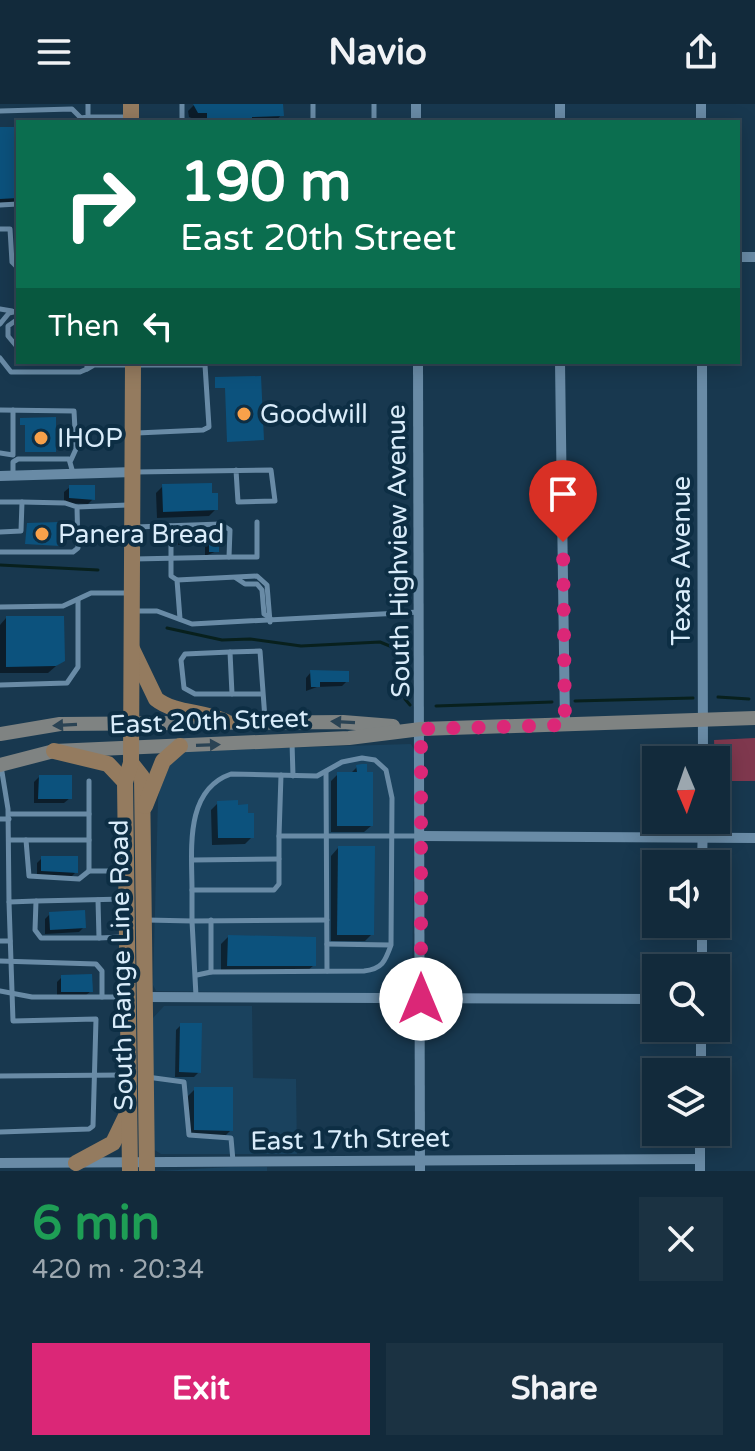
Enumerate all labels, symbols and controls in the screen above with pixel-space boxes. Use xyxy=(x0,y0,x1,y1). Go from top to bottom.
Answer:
icon: menu xyxy=(32,30,76,74)
icon: share xyxy=(679,30,723,74)
text: Navio xyxy=(328,31,427,74)
text: 190 m xyxy=(180,149,351,216)
icon: right xyxy=(48,152,152,256)
text: East 20th Street xyxy=(180,217,456,260)
icon: left xyxy=(136,304,180,348)
text: Then xyxy=(48,308,120,345)
place label: Goodwill xyxy=(260,399,368,430)
street label: South Highview Avenue xyxy=(380,404,417,698)
marker: Goodwill xyxy=(235,405,253,423)
place label: IHOP xyxy=(57,423,123,454)
marker: IHOP xyxy=(32,429,50,447)
pin xyxy=(529,460,597,542)
icon: arrive xyxy=(541,472,585,516)
street label: Texas Avenue xyxy=(666,476,697,646)
place label: Panera Bread xyxy=(58,519,224,550)
marker: Panera Bread xyxy=(33,525,51,543)
street label: East 20th Street xyxy=(109,703,309,740)
one-way arrow xyxy=(330,716,356,729)
one-way arrow xyxy=(52,719,77,732)
one-way arrow xyxy=(196,738,221,751)
north arrow xyxy=(642,746,730,834)
map controls xyxy=(642,746,730,1146)
street label: South Range Line Road xyxy=(103,819,140,1111)
button: sound xyxy=(642,850,730,938)
button: search xyxy=(642,954,730,1042)
position arrow xyxy=(379,957,463,1041)
button: layers xyxy=(642,1058,730,1146)
street label: East 17th Street xyxy=(250,1122,450,1157)
text: 6 min xyxy=(32,1195,160,1253)
button: close xyxy=(639,1197,723,1281)
text: 420 m · 20:34 xyxy=(32,1254,204,1285)
button: Exit xyxy=(32,1343,370,1435)
button: Share xyxy=(386,1343,723,1435)

